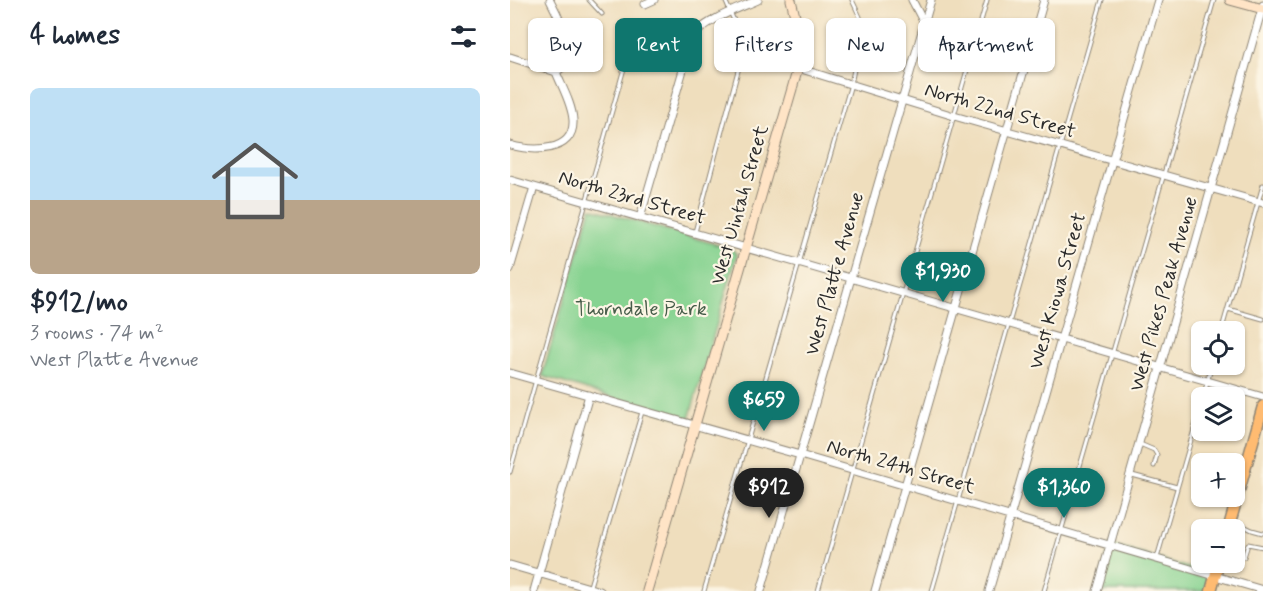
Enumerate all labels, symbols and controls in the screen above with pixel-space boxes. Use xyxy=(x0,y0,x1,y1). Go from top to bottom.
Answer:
chip: Buy xyxy=(528,18,603,72)
chip: Rent xyxy=(615,18,702,72)
chip: Filters xyxy=(714,18,814,72)
chip: New xyxy=(826,18,906,72)
chip: Apartment xyxy=(918,18,1055,72)
text: 4 homes xyxy=(30,19,120,53)
icon: filters xyxy=(447,20,480,53)
street label: North 22nd Street xyxy=(921,77,1079,145)
street label: West Uintah Street xyxy=(704,122,776,288)
icon: home xyxy=(201,127,309,235)
street label: North 23rd Street xyxy=(555,164,709,232)
street label: West Platte Avenue xyxy=(799,189,871,359)
street label: West Pikes Peak Avenue xyxy=(1123,193,1205,395)
street label: West Kiowa Street xyxy=(1023,209,1093,373)
pin: $1,930 xyxy=(894,252,992,303)
text: $1,930 xyxy=(915,258,971,285)
text: $912/mo xyxy=(30,286,128,320)
park label: Thorndale Park xyxy=(575,296,707,323)
text: 3 rooms · 74 m² xyxy=(30,320,164,347)
map controls xyxy=(1191,321,1245,573)
button: locate xyxy=(1191,321,1245,375)
text: West Platte Avenue xyxy=(30,347,199,374)
pin: $659 xyxy=(728,381,800,432)
text: $659 xyxy=(742,387,786,414)
button: layers xyxy=(1191,387,1245,441)
street label: North 24th Street xyxy=(824,433,979,501)
button: + xyxy=(1191,453,1245,507)
pin: $912 xyxy=(733,468,805,519)
pin: $1,360 xyxy=(1015,468,1113,519)
text: $912 xyxy=(748,474,790,501)
text: $1,360 xyxy=(1037,474,1091,501)
button: − xyxy=(1191,519,1245,573)

